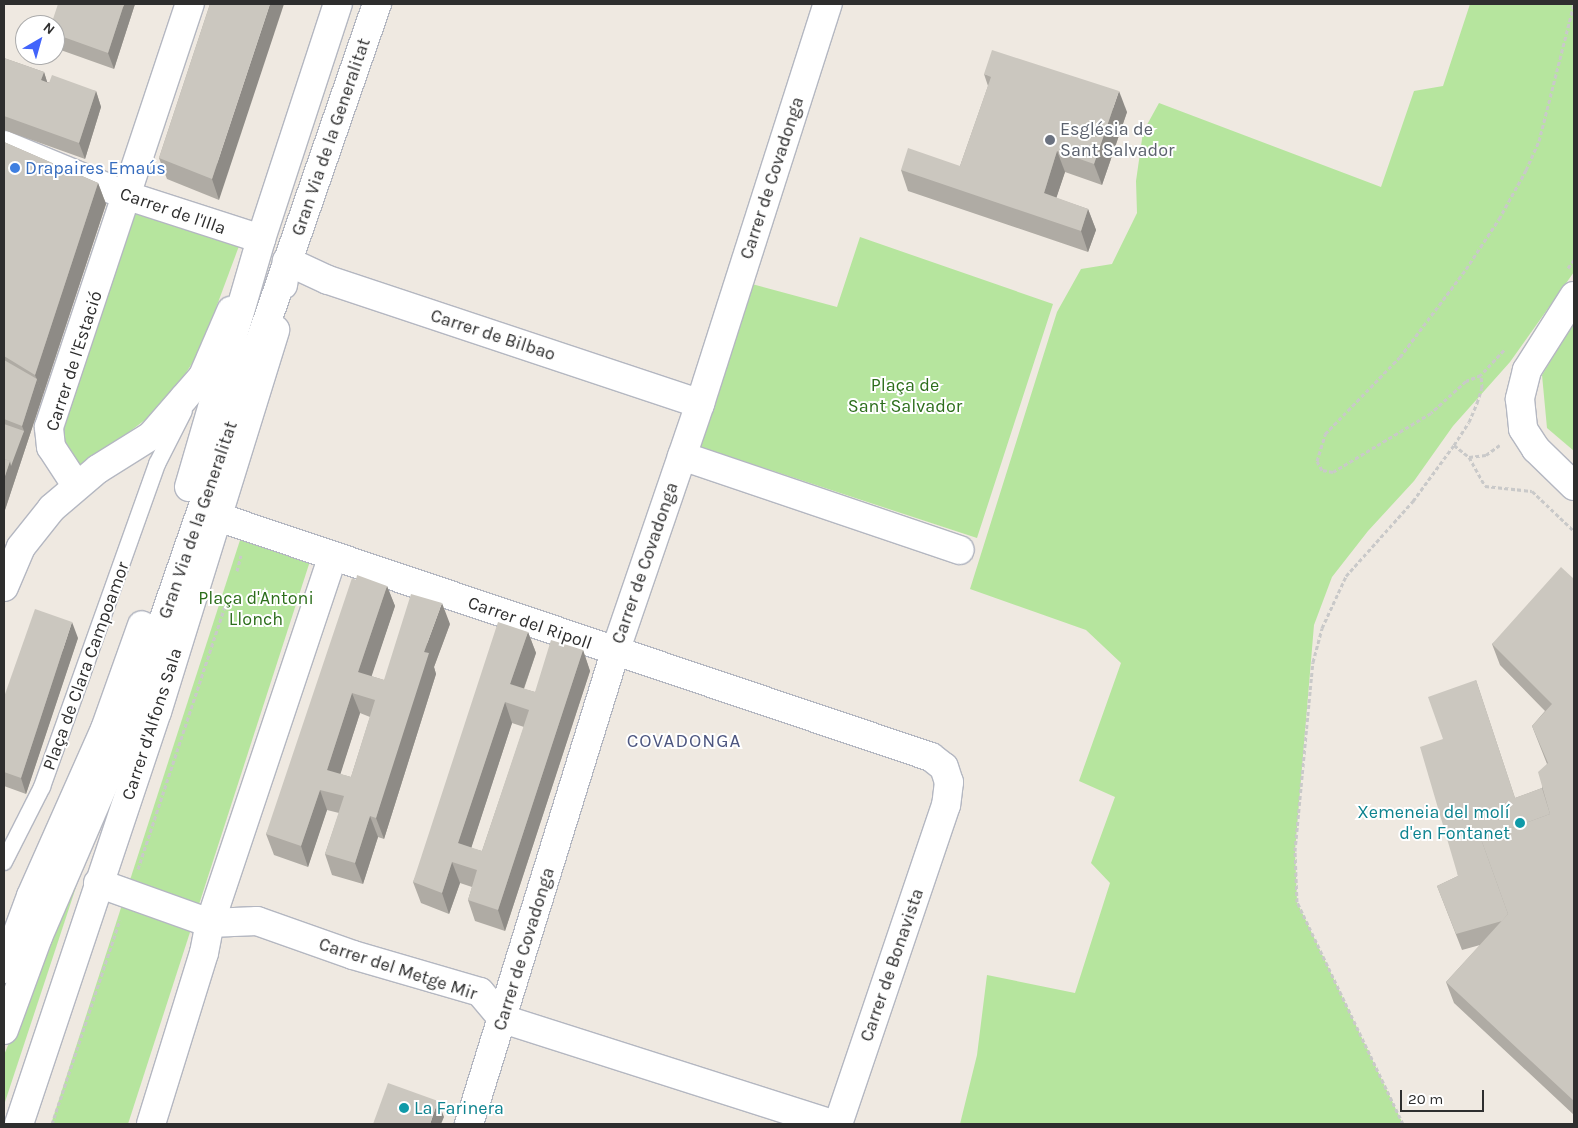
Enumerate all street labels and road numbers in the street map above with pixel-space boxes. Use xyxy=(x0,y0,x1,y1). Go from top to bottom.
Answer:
street label: Gran Via de la Generalitat xyxy=(287,35,375,239)
street label: Carrer de Covadonga xyxy=(736,94,808,262)
street label: Carrer de l'Illa xyxy=(117,183,229,239)
street label: Carrer de l'Estació xyxy=(41,288,107,434)
street label: Carrer de Bilbao xyxy=(428,305,558,365)
street label: Gran Via de la Generalitat xyxy=(154,418,242,622)
street label: Carrer de Covadonga xyxy=(607,479,683,647)
street label: Plaça de Clara Campoamor xyxy=(38,559,134,773)
street label: Carrer del Ripoll xyxy=(465,592,595,654)
street label: Carrer d'Alfons Sala xyxy=(117,645,187,803)
street label: Carrer de Covadonga xyxy=(489,865,559,1033)
street label: Carrer de Bonavista xyxy=(856,886,928,1044)
street label: Carrer del Metge Mir xyxy=(316,933,480,1005)

